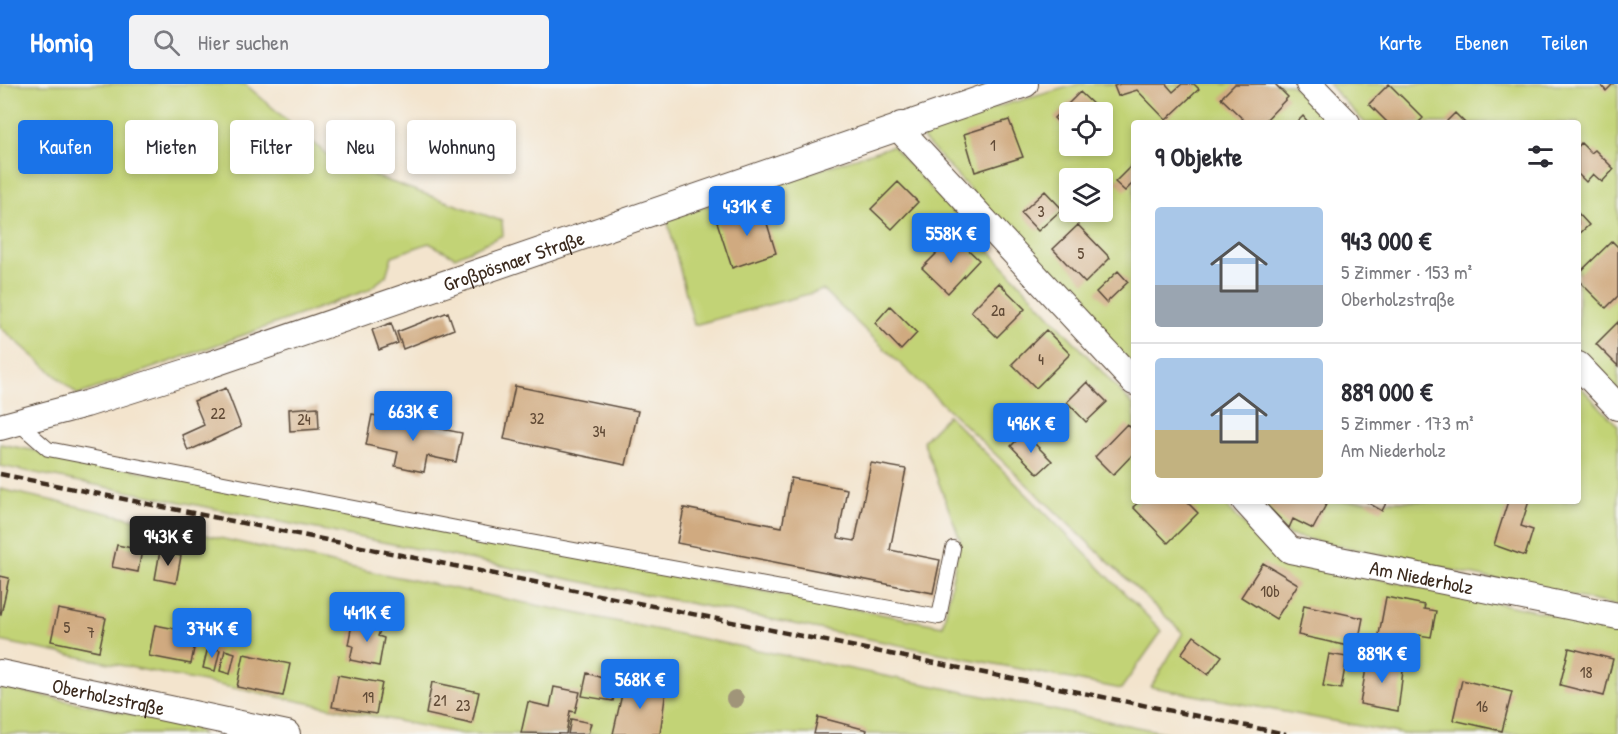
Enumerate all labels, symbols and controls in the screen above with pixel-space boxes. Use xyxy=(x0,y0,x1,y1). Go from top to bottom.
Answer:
search box xyxy=(129,15,549,69)
text: Homiq xyxy=(30,23,93,61)
icon: search xyxy=(150,26,183,59)
text: Hier suchen xyxy=(198,27,289,57)
text: Karte xyxy=(1379,28,1422,57)
text: Ebenen xyxy=(1455,28,1509,57)
text: Teilen xyxy=(1542,28,1588,57)
map controls xyxy=(1059,102,1113,222)
button: locate xyxy=(1059,102,1113,156)
chip: Kaufen xyxy=(18,120,113,174)
chip: Mieten xyxy=(125,120,218,174)
chip: Filter xyxy=(230,120,314,174)
chip: Neu xyxy=(326,120,395,174)
chip: Wohnung xyxy=(407,120,516,174)
house number: 1 xyxy=(990,134,996,156)
text: 9 Objekte xyxy=(1155,139,1242,174)
icon: filters xyxy=(1524,140,1557,173)
button: layers xyxy=(1059,168,1113,222)
pin: 431K € xyxy=(698,186,796,237)
text: 431K € xyxy=(723,192,771,219)
house number: 3 xyxy=(1037,200,1045,222)
pin: 558K € xyxy=(902,213,1000,264)
text: 558K € xyxy=(926,219,976,246)
street label: Großpösnaer Straße xyxy=(439,223,588,297)
text: 943 000 € xyxy=(1341,223,1431,258)
icon: home xyxy=(1203,231,1275,303)
house number: 5 xyxy=(1078,242,1085,264)
text: 5 Zimmer · 153 m² xyxy=(1341,258,1472,285)
text: Oberholzstraße xyxy=(1341,285,1455,312)
house number: 2a xyxy=(991,299,1005,321)
house number: 4 xyxy=(1038,348,1044,370)
text: 889 000 € xyxy=(1341,374,1432,409)
icon: home xyxy=(1203,382,1275,454)
pin: 663K € xyxy=(364,391,462,442)
text: 663K € xyxy=(388,397,438,424)
house number: 22 xyxy=(211,402,226,424)
pin: 496K € xyxy=(982,403,1080,454)
house number: 32 xyxy=(530,407,545,429)
house number: 24 xyxy=(297,408,311,430)
text: 496K € xyxy=(1007,409,1055,436)
text: 5 Zimmer · 173 m² xyxy=(1341,409,1474,436)
house number: 34 xyxy=(592,420,606,442)
text: Am Niederholz xyxy=(1341,436,1446,463)
pin: 943K € xyxy=(119,516,217,567)
text: 943K € xyxy=(144,522,192,549)
street label: Am Niederholz xyxy=(1368,553,1476,600)
house number: 10b xyxy=(1260,580,1280,602)
pin: 441K € xyxy=(318,592,416,643)
text: 441K € xyxy=(344,598,390,625)
pin: 374K € xyxy=(163,608,261,659)
text: 374K € xyxy=(186,614,238,641)
house number: 5 xyxy=(64,616,71,638)
house number: 7 xyxy=(87,621,95,643)
pin: 889K € xyxy=(1333,633,1431,684)
text: 889K € xyxy=(1357,639,1407,666)
pin: 568K € xyxy=(591,659,689,710)
house number: 18 xyxy=(1580,661,1592,683)
text: 568K € xyxy=(615,665,665,692)
street label: Oberholzstraße xyxy=(50,671,167,721)
house number: 19 xyxy=(362,686,374,708)
house number: 21 xyxy=(433,689,447,711)
house number: 23 xyxy=(456,694,470,716)
house number: 16 xyxy=(1476,695,1488,717)

